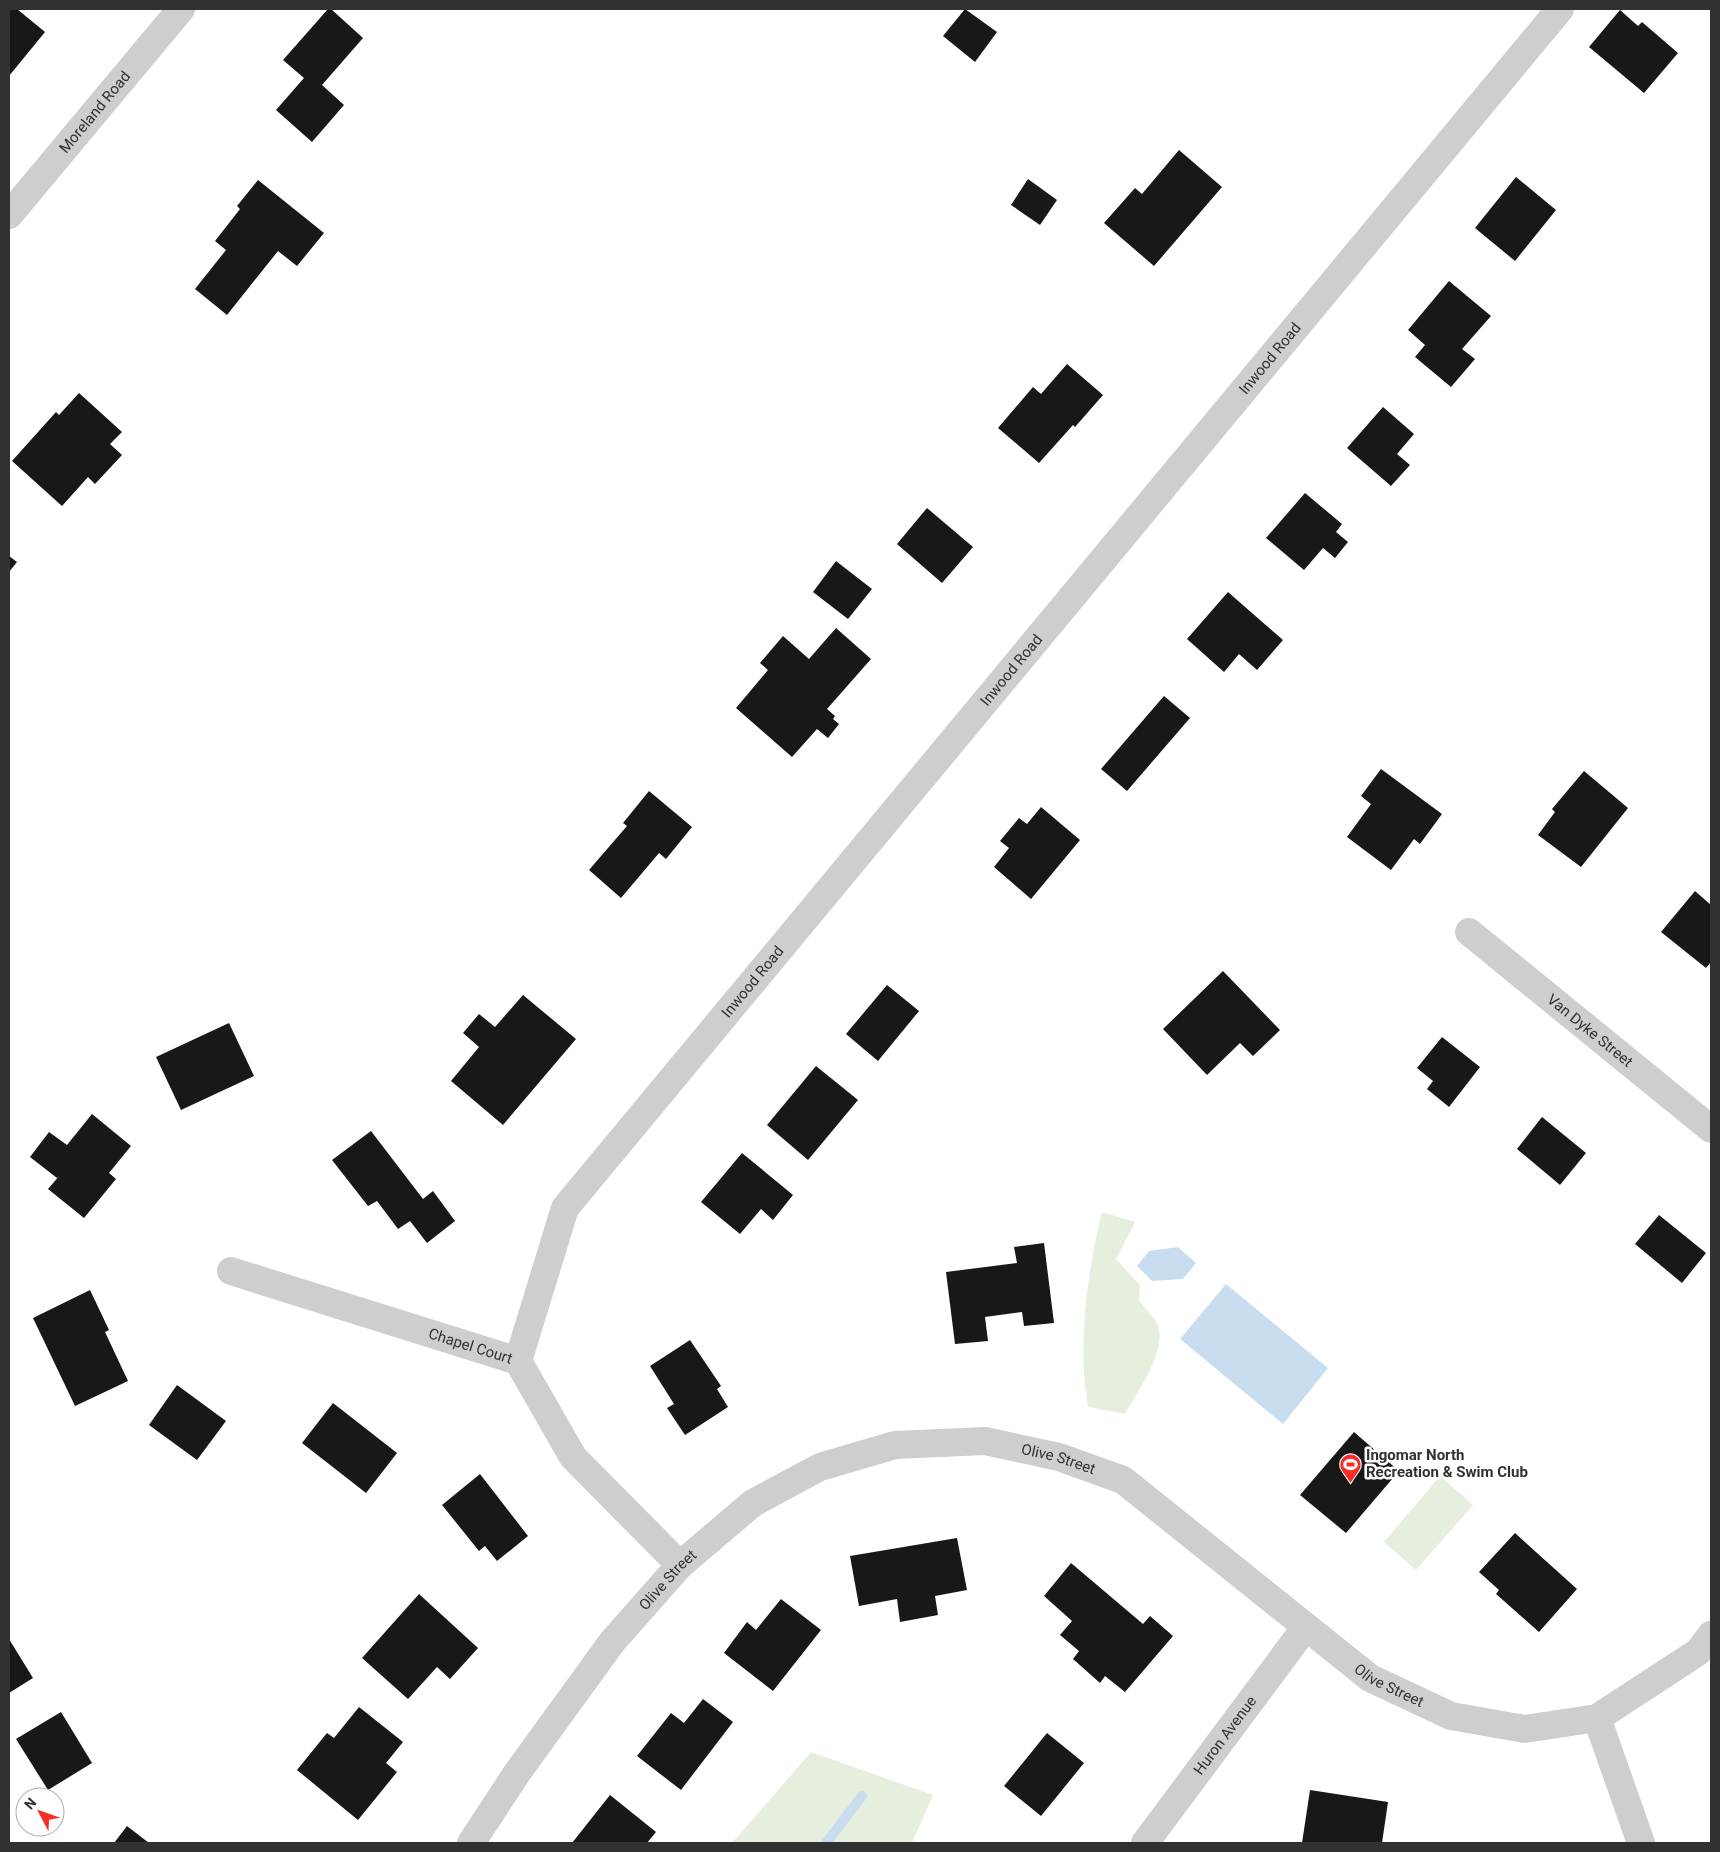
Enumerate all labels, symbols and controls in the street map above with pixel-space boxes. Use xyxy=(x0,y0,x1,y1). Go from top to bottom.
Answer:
street label: Moreland Road xyxy=(55,67,134,157)
street label: Inwood Road xyxy=(1235,319,1305,398)
street label: Inwood Road xyxy=(976,631,1046,710)
street label: Inwood Road xyxy=(718,942,788,1021)
street label: Van Dyke Street xyxy=(1544,990,1637,1071)
street label: Chapel Court xyxy=(426,1325,515,1368)
street label: Olive Street xyxy=(1020,1440,1098,1478)
place label: Ingomar North Recreation & Swim Club xyxy=(1366,1446,1528,1481)
sports icon: Ingomar North Recreation & Swim Club xyxy=(1338,1452,1362,1483)
street label: Olive Street xyxy=(635,1546,700,1614)
street label: Olive Street xyxy=(1351,1660,1427,1711)
street label: Huron Avenue xyxy=(1190,1693,1260,1778)
north arrow xyxy=(15,1787,65,1837)
text: N xyxy=(21,1794,39,1812)

